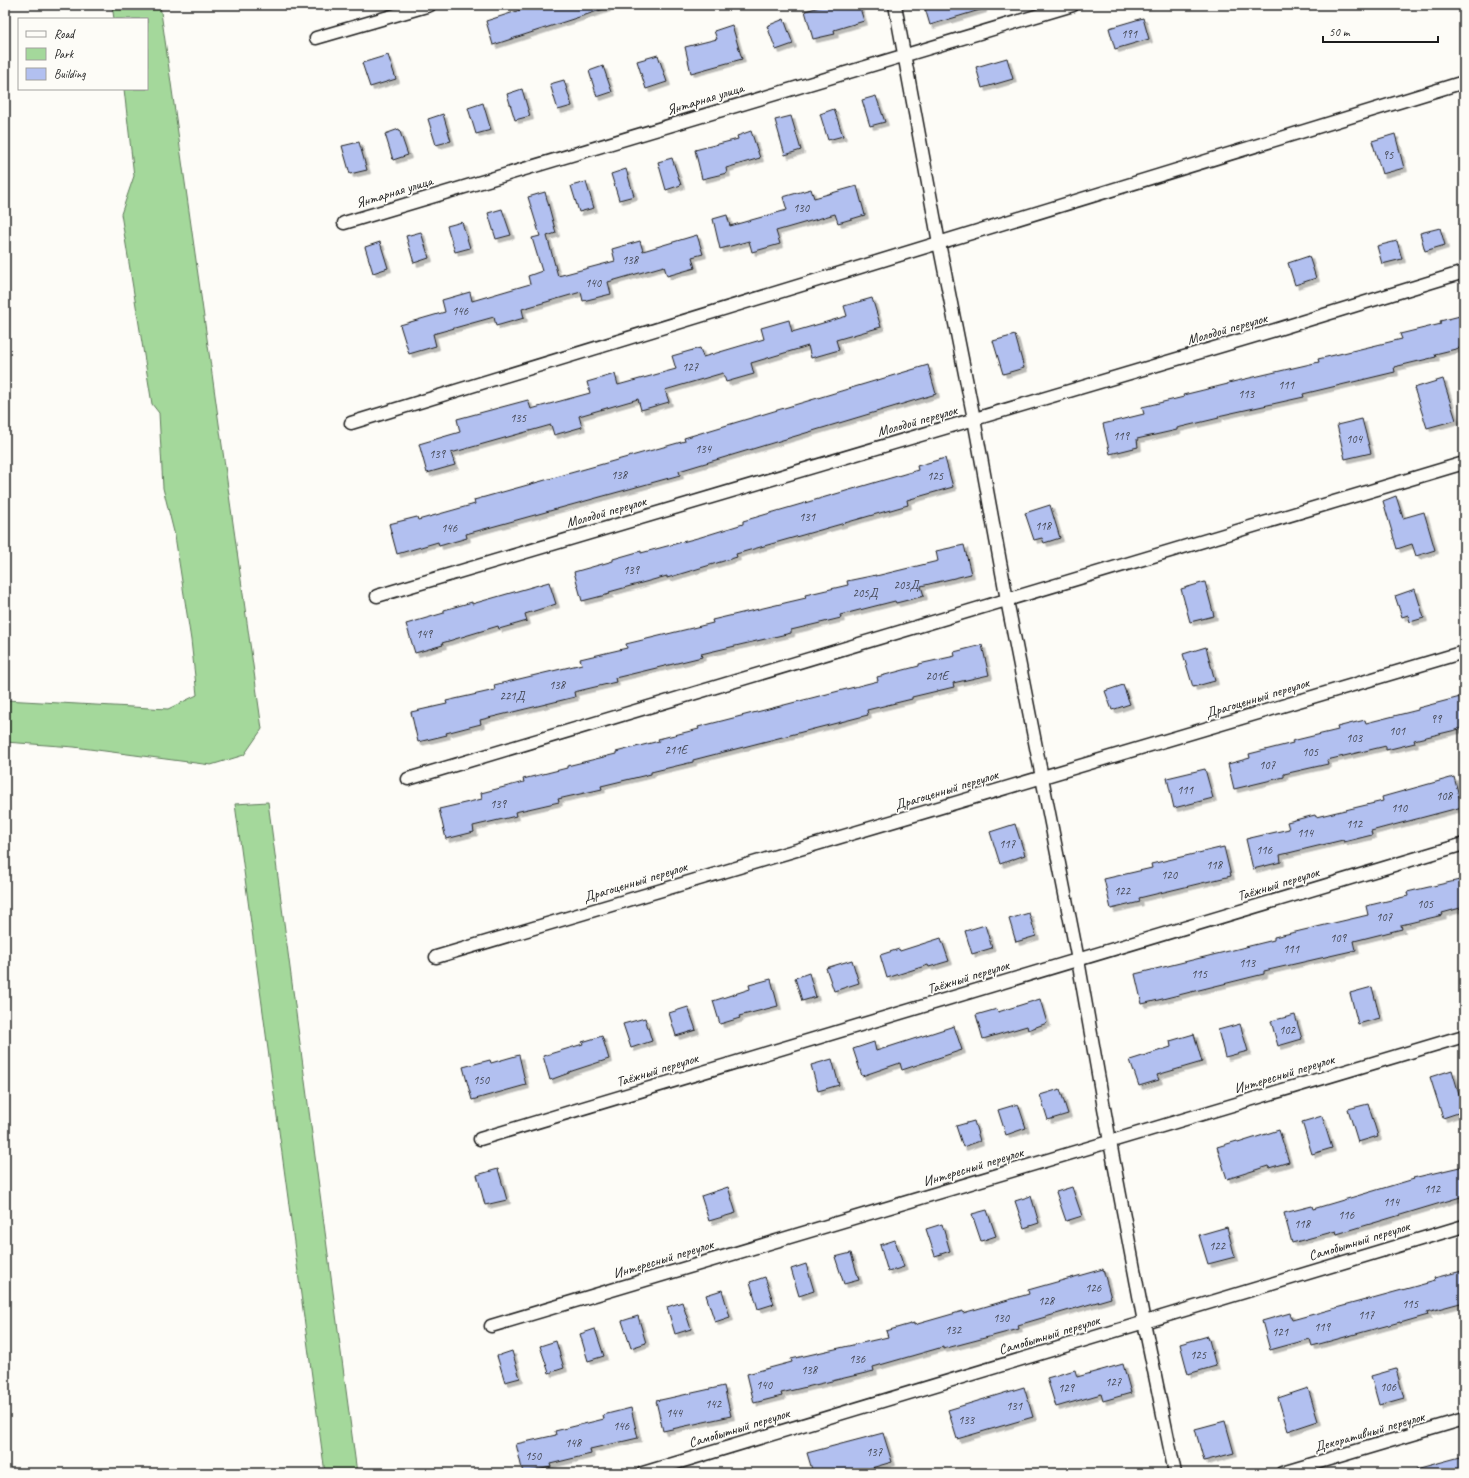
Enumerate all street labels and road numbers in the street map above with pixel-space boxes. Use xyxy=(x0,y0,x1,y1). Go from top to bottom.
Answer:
street label: Янтарная улица xyxy=(665,79,747,119)
street label: Янтарная улица xyxy=(354,172,436,212)
street label: Молодой переулок xyxy=(1185,309,1270,348)
street label: Молодой переулок xyxy=(875,401,960,440)
street label: Молодой переулок xyxy=(564,492,649,531)
street label: Драгоценный переулок xyxy=(1203,674,1313,722)
street label: Драгоценный переулок xyxy=(892,766,1002,814)
street label: Драгоценный переулок xyxy=(581,858,691,906)
street label: Таёжный переулок xyxy=(1235,863,1323,904)
street label: Таёжный переулок xyxy=(925,956,1013,997)
street label: Таёжный переулок xyxy=(614,1049,702,1090)
street label: Интересный переулок xyxy=(1232,1050,1338,1097)
street label: Интересный переулок xyxy=(921,1143,1027,1190)
street label: Самобытный переулок xyxy=(1307,1217,1413,1264)
street label: Интересный переулок xyxy=(611,1235,717,1282)
street label: Самобытный переулок xyxy=(997,1311,1103,1358)
street label: Самобытный переулок xyxy=(687,1404,793,1451)
street label: Декоративный переулок xyxy=(1312,1408,1428,1456)

